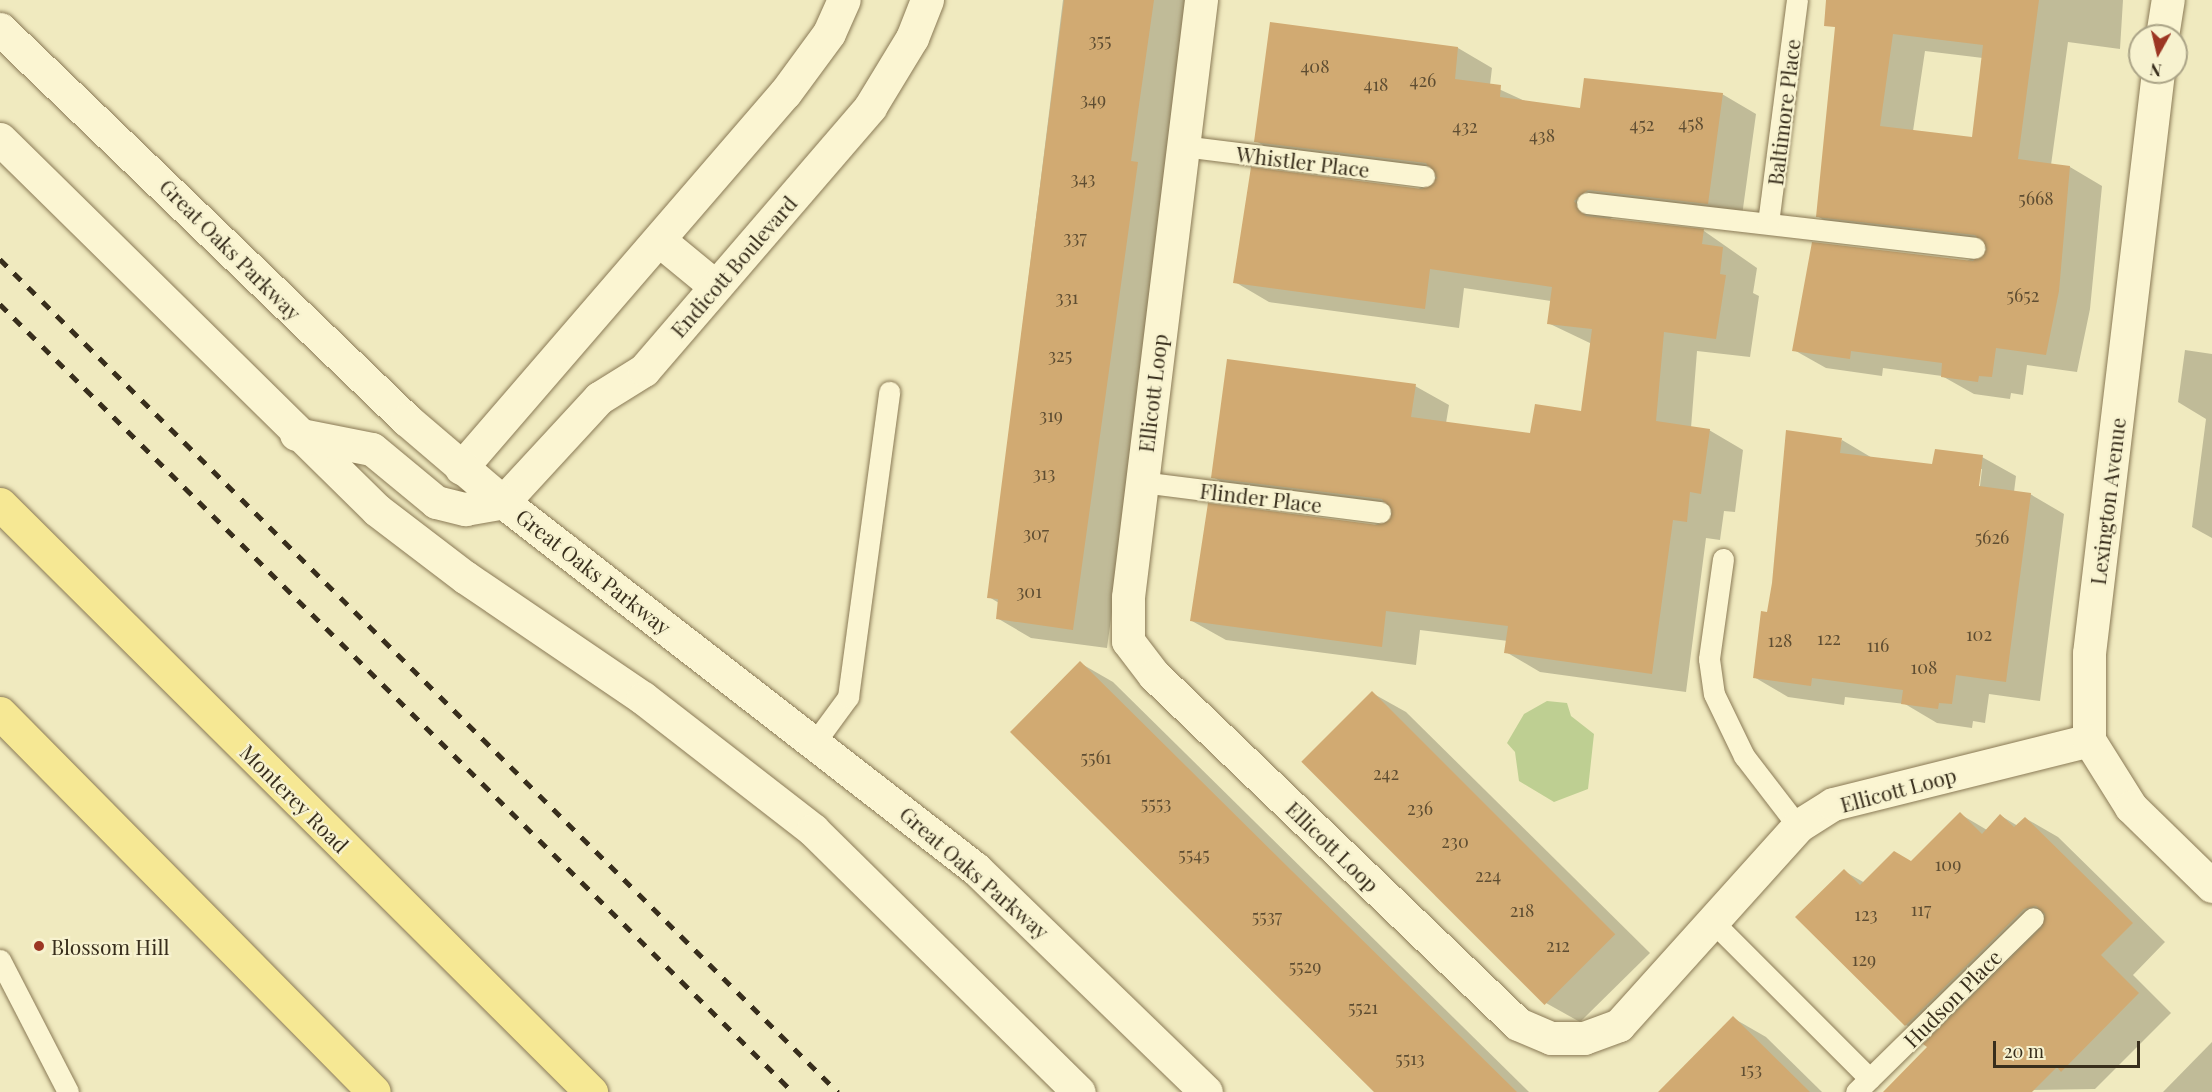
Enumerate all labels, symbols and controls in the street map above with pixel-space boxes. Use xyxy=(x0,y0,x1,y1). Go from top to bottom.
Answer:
north arrow xyxy=(2128,24,2188,84)
house number: 355 xyxy=(1088,29,1112,51)
street label: Baltimore Place xyxy=(1762,37,1804,187)
house number: 408 xyxy=(1300,55,1330,77)
text: N xyxy=(2149,59,2163,82)
house number: 426 xyxy=(1410,69,1436,91)
house number: 418 xyxy=(1364,73,1388,95)
house number: 349 xyxy=(1080,88,1106,110)
house number: 458 xyxy=(1678,112,1704,134)
house number: 452 xyxy=(1630,113,1654,135)
house number: 432 xyxy=(1452,115,1478,137)
house number: 438 xyxy=(1529,124,1555,146)
street label: Whistler Place xyxy=(1235,140,1371,182)
house number: 343 xyxy=(1071,167,1095,189)
street label: Great Oaks Parkway xyxy=(155,173,307,325)
house number: 5668 xyxy=(2018,187,2054,209)
street label: Endicott Boulevard xyxy=(665,190,801,342)
house number: 337 xyxy=(1063,226,1087,248)
house number: 5652 xyxy=(2007,284,2039,306)
house number: 331 xyxy=(1056,286,1078,308)
street label: Ellicott Loop xyxy=(1132,332,1172,454)
house number: 325 xyxy=(1048,344,1072,366)
house number: 319 xyxy=(1039,404,1063,426)
street label: Lexington Avenue xyxy=(2084,416,2130,586)
house number: 313 xyxy=(1033,462,1055,484)
street label: Flinder Place xyxy=(1198,477,1324,517)
street label: Great Oaks Parkway xyxy=(512,503,676,639)
house number: 307 xyxy=(1023,522,1049,544)
house number: 5626 xyxy=(1975,526,2009,548)
house number: 301 xyxy=(1016,580,1042,602)
house number: 102 xyxy=(1966,623,1992,645)
house number: 122 xyxy=(1817,627,1841,649)
house number: 128 xyxy=(1768,629,1792,651)
house number: 116 xyxy=(1867,634,1889,656)
house number: 108 xyxy=(1911,656,1937,678)
street label: Monterey Road xyxy=(236,739,354,857)
house number: 5561 xyxy=(1081,746,1111,768)
street label: Ellicott Loop xyxy=(1837,761,1959,817)
house number: 242 xyxy=(1373,762,1399,784)
house number: 5553 xyxy=(1141,792,1171,814)
street label: Ellicott Loop xyxy=(1281,795,1385,897)
house number: 236 xyxy=(1407,797,1433,819)
street label: Great Oaks Parkway xyxy=(895,800,1055,944)
house number: 230 xyxy=(1441,830,1469,852)
house number: 5545 xyxy=(1178,843,1210,865)
house number: 109 xyxy=(1935,853,1961,875)
house number: 224 xyxy=(1475,864,1501,886)
house number: 117 xyxy=(1911,898,1931,920)
house number: 218 xyxy=(1510,899,1534,921)
house number: 123 xyxy=(1854,903,1878,925)
house number: 5537 xyxy=(1252,905,1282,927)
place label: Blossom Hill xyxy=(51,933,169,959)
house number: 212 xyxy=(1546,934,1570,956)
marker: Blossom Hill xyxy=(32,939,46,953)
street label: Hudson Place xyxy=(1898,944,2006,1052)
house number: 129 xyxy=(1852,948,1876,970)
house number: 5529 xyxy=(1289,955,1321,977)
house number: 5521 xyxy=(1348,996,1378,1018)
scale bar xyxy=(1996,1029,2143,1067)
text: 20 m xyxy=(2004,1039,2044,1063)
house number: 5513 xyxy=(1395,1047,1425,1069)
house number: 153 xyxy=(1740,1058,1762,1080)

